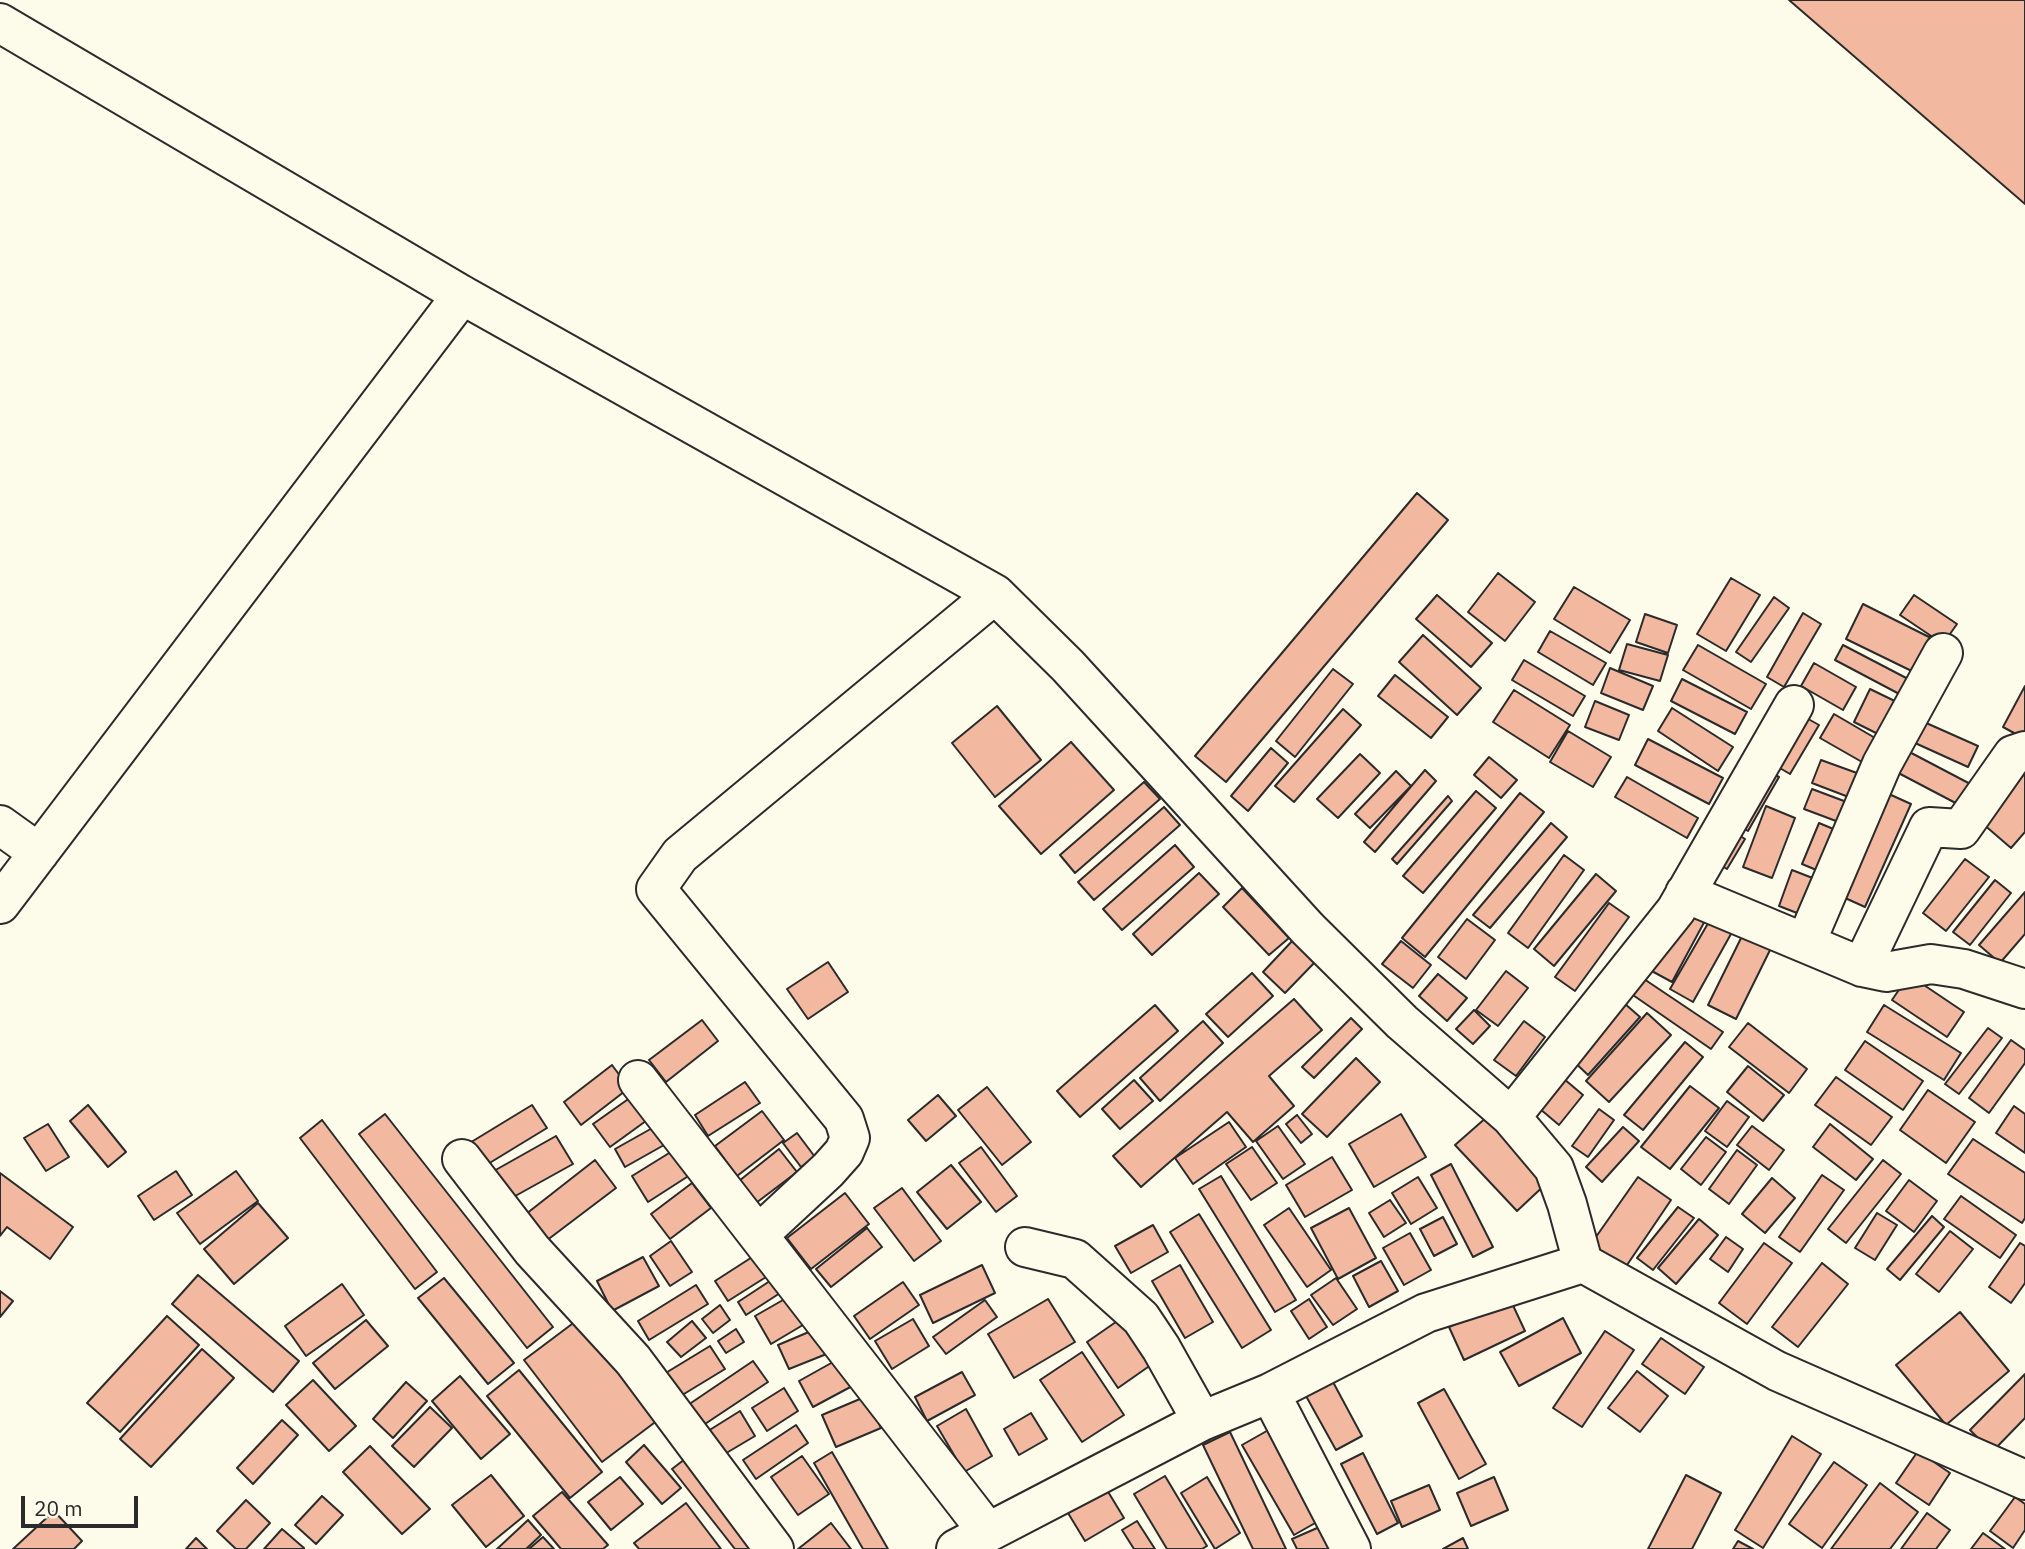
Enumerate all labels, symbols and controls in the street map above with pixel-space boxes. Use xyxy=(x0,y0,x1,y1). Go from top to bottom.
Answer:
scale bar xyxy=(24,1482,142,1526)
text: 20 m xyxy=(34,1494,83,1522)

